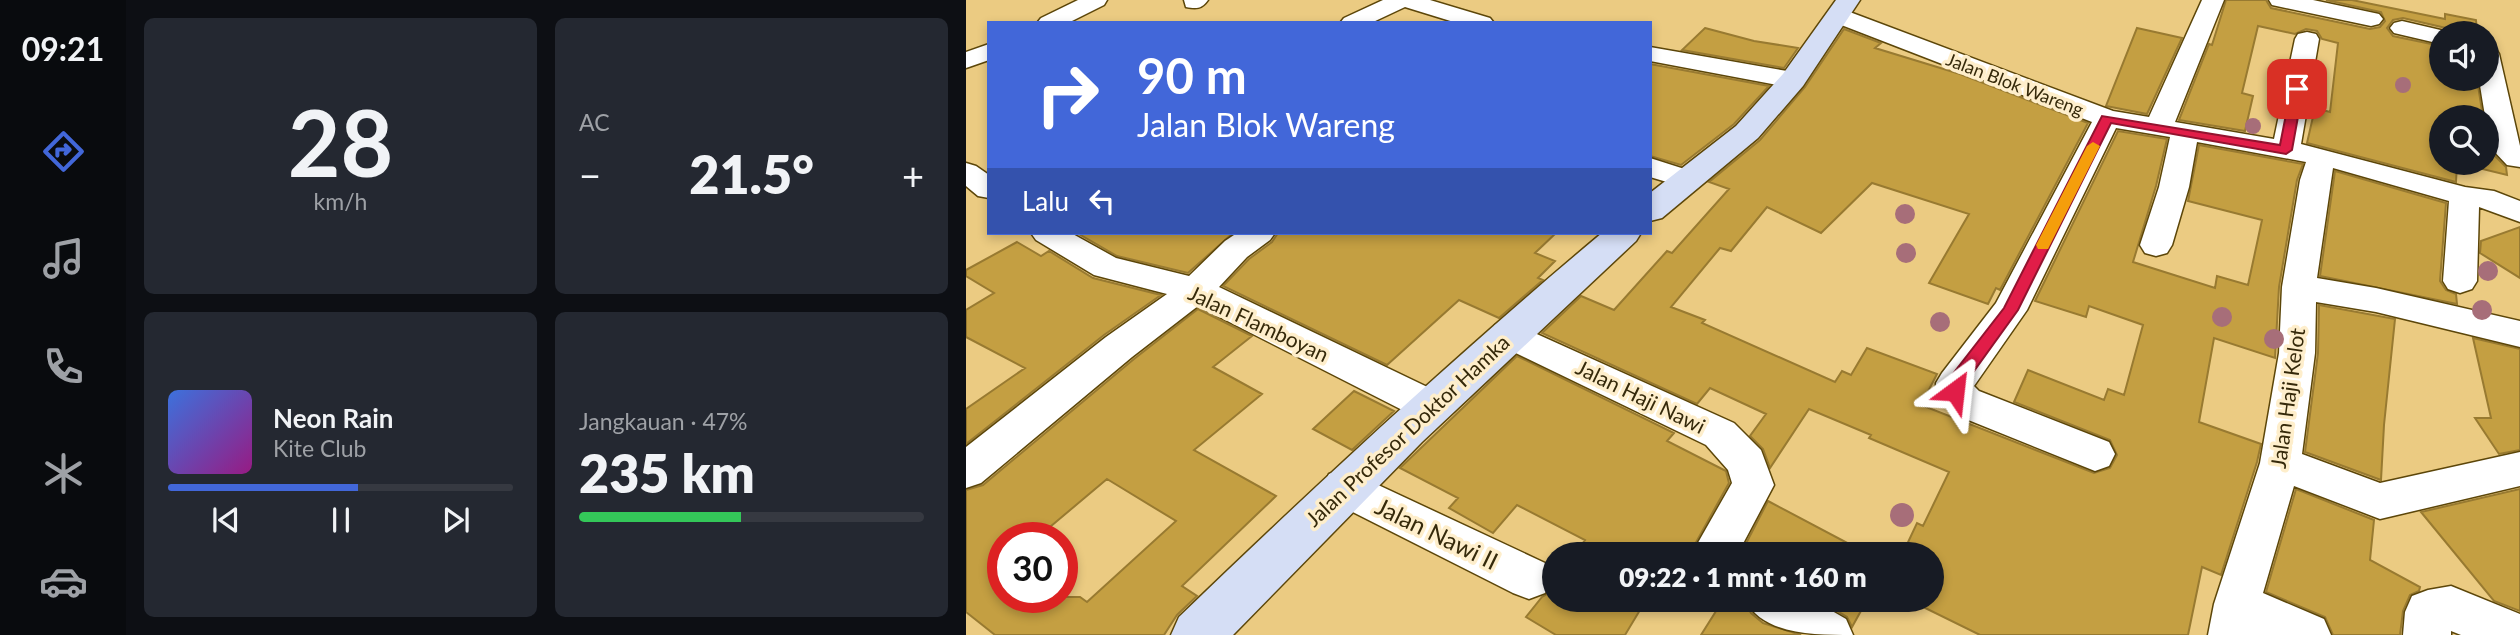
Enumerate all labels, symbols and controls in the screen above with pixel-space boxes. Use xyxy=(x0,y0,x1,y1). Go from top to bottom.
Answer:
map controls xyxy=(2429,21,2499,175)
button: sound xyxy=(2429,21,2499,91)
text: 09:21 xyxy=(22,29,104,68)
text: 90 m xyxy=(1137,46,1247,104)
street label: Jalan Blok Wareng xyxy=(1943,48,2087,120)
icon: right xyxy=(1022,49,1113,140)
pin xyxy=(2267,59,2327,119)
icon: arrive xyxy=(2278,70,2316,108)
text: 28 xyxy=(288,87,393,196)
text: Jalan Blok Wareng xyxy=(1137,105,1395,144)
button: search xyxy=(2429,105,2499,175)
text: AC xyxy=(579,108,610,136)
icon: directions xyxy=(39,127,88,176)
text: 21.5° xyxy=(689,143,814,205)
text: − xyxy=(579,152,601,198)
text: + xyxy=(902,152,924,198)
icon: left xyxy=(1083,182,1121,220)
text: Lalu xyxy=(1022,185,1069,217)
text: km/h xyxy=(314,187,367,215)
icon: music xyxy=(39,234,88,283)
street label: Jalan Flamboyan xyxy=(1185,280,1333,366)
street label: Jalan Haji Kelot xyxy=(2265,326,2309,470)
street label: Jalan Profesor Doktor Hamka xyxy=(1300,329,1514,531)
icon: phone xyxy=(39,342,88,391)
street label: Jalan Haji Nawi xyxy=(1572,354,1710,438)
position arrow xyxy=(1918,354,1992,428)
text: Neon Rain xyxy=(273,402,393,434)
text: Jangkauan · 47% xyxy=(579,407,748,435)
text: Kite Club xyxy=(273,434,366,462)
text: 235 km xyxy=(579,442,755,504)
icon: climate xyxy=(39,449,88,498)
street label: Jalan Nawi II xyxy=(1371,491,1503,575)
icon: previous xyxy=(207,501,245,539)
icon: pause xyxy=(322,501,360,539)
icon: next xyxy=(437,501,475,539)
speed limit sign: 30 xyxy=(987,522,1078,613)
icon: car xyxy=(39,557,88,606)
text: 09:22 · 1 mnt · 160 m xyxy=(1619,561,1867,593)

